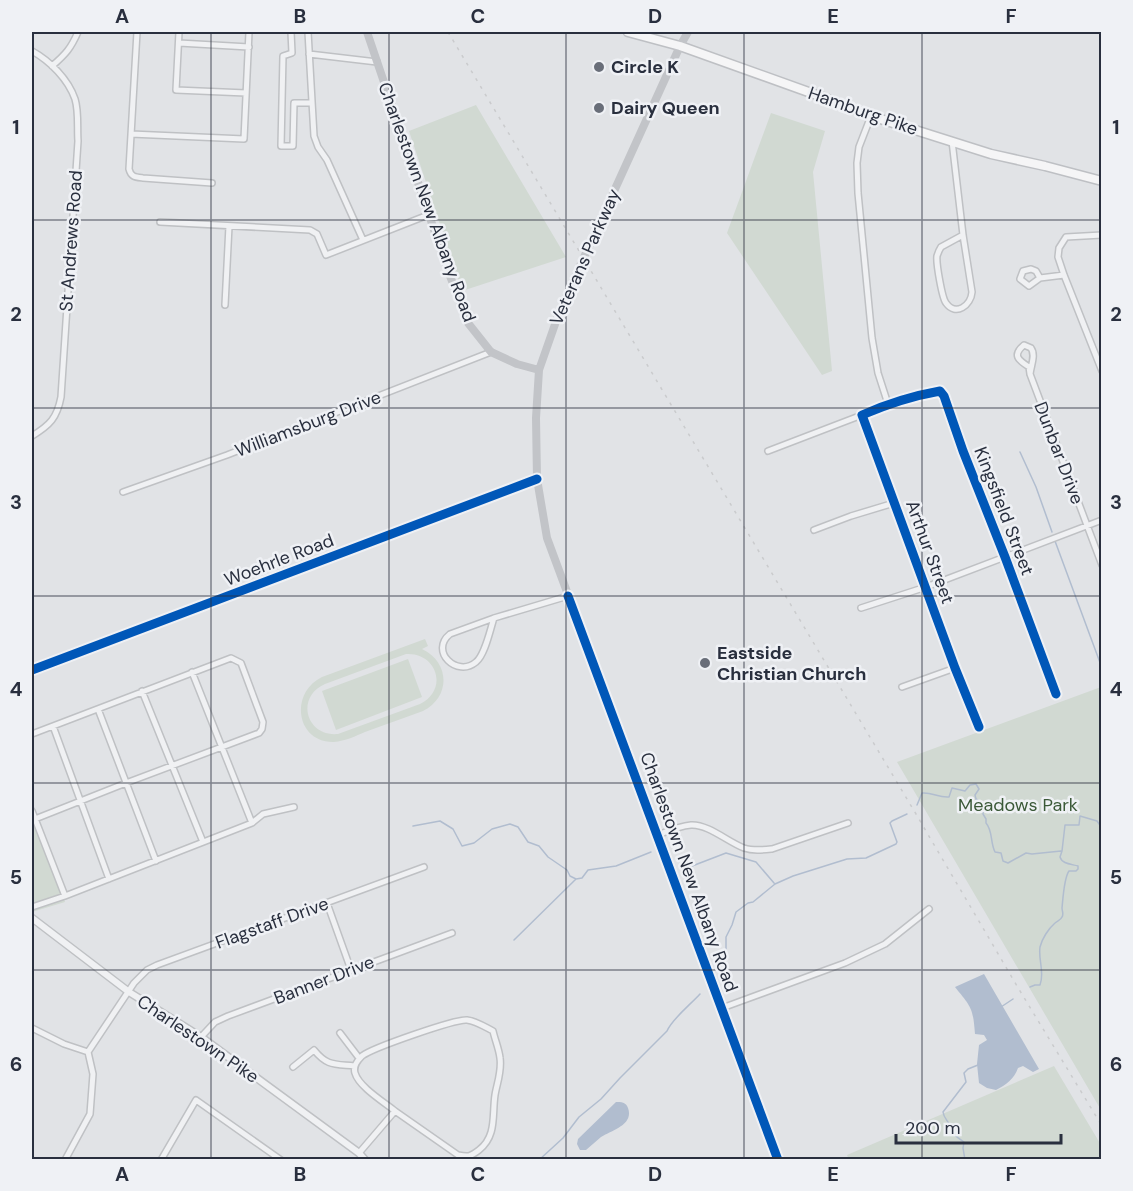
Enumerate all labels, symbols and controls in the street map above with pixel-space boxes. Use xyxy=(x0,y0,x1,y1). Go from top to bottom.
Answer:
text: A xyxy=(115,3,129,29)
text: B xyxy=(294,3,306,29)
text: C xyxy=(471,3,485,29)
text: D xyxy=(648,3,662,29)
text: E xyxy=(827,3,839,29)
text: F xyxy=(1005,3,1017,29)
place label: Circle K xyxy=(611,55,679,79)
marker: Circle K xyxy=(592,60,606,74)
street label: Charlestown New Albany Road xyxy=(372,79,482,325)
street label: Hamburg Pike xyxy=(805,81,921,141)
place label: Dairy Queen xyxy=(611,96,720,120)
marker: Dairy Queen xyxy=(592,101,606,115)
text: 1 xyxy=(12,114,20,140)
text: 1 xyxy=(1112,114,1120,140)
street label: St Andrews Road xyxy=(54,170,88,312)
street label: Veterans Parkway xyxy=(544,185,626,329)
text: 2 xyxy=(10,301,22,327)
text: 2 xyxy=(1110,301,1122,327)
street label: Williamsburg Drive xyxy=(232,385,384,463)
street label: Dunbar Drive xyxy=(1028,398,1090,508)
street label: Kingsfield Street xyxy=(968,443,1040,579)
text: 3 xyxy=(10,489,22,515)
text: 3 xyxy=(1110,489,1122,515)
street label: Arthur Street xyxy=(900,497,960,607)
street label: Woehrle Road xyxy=(221,528,337,592)
place label: Eastside Christian Church xyxy=(717,641,866,686)
marker: Eastside Christian Church xyxy=(698,656,712,670)
text: 4 xyxy=(10,676,23,702)
text: 4 xyxy=(1110,676,1123,702)
street label: Charlestown New Albany Road xyxy=(634,749,744,995)
park label: Meadows Park xyxy=(958,793,1078,817)
text: 5 xyxy=(10,864,22,890)
text: 5 xyxy=(1110,864,1122,890)
street label: Flagstaff Drive xyxy=(212,891,332,955)
street label: Banner Drive xyxy=(270,950,378,1010)
street label: Charlestown Pike xyxy=(132,989,264,1089)
text: 6 xyxy=(10,1051,22,1077)
text: 6 xyxy=(1110,1051,1122,1077)
scale bar xyxy=(896,1107,1061,1145)
text: 200 m xyxy=(905,1116,961,1140)
text: A xyxy=(115,1161,129,1187)
text: B xyxy=(294,1161,306,1187)
text: C xyxy=(471,1161,485,1187)
text: D xyxy=(648,1161,662,1187)
text: E xyxy=(827,1161,839,1187)
text: F xyxy=(1005,1161,1017,1187)

